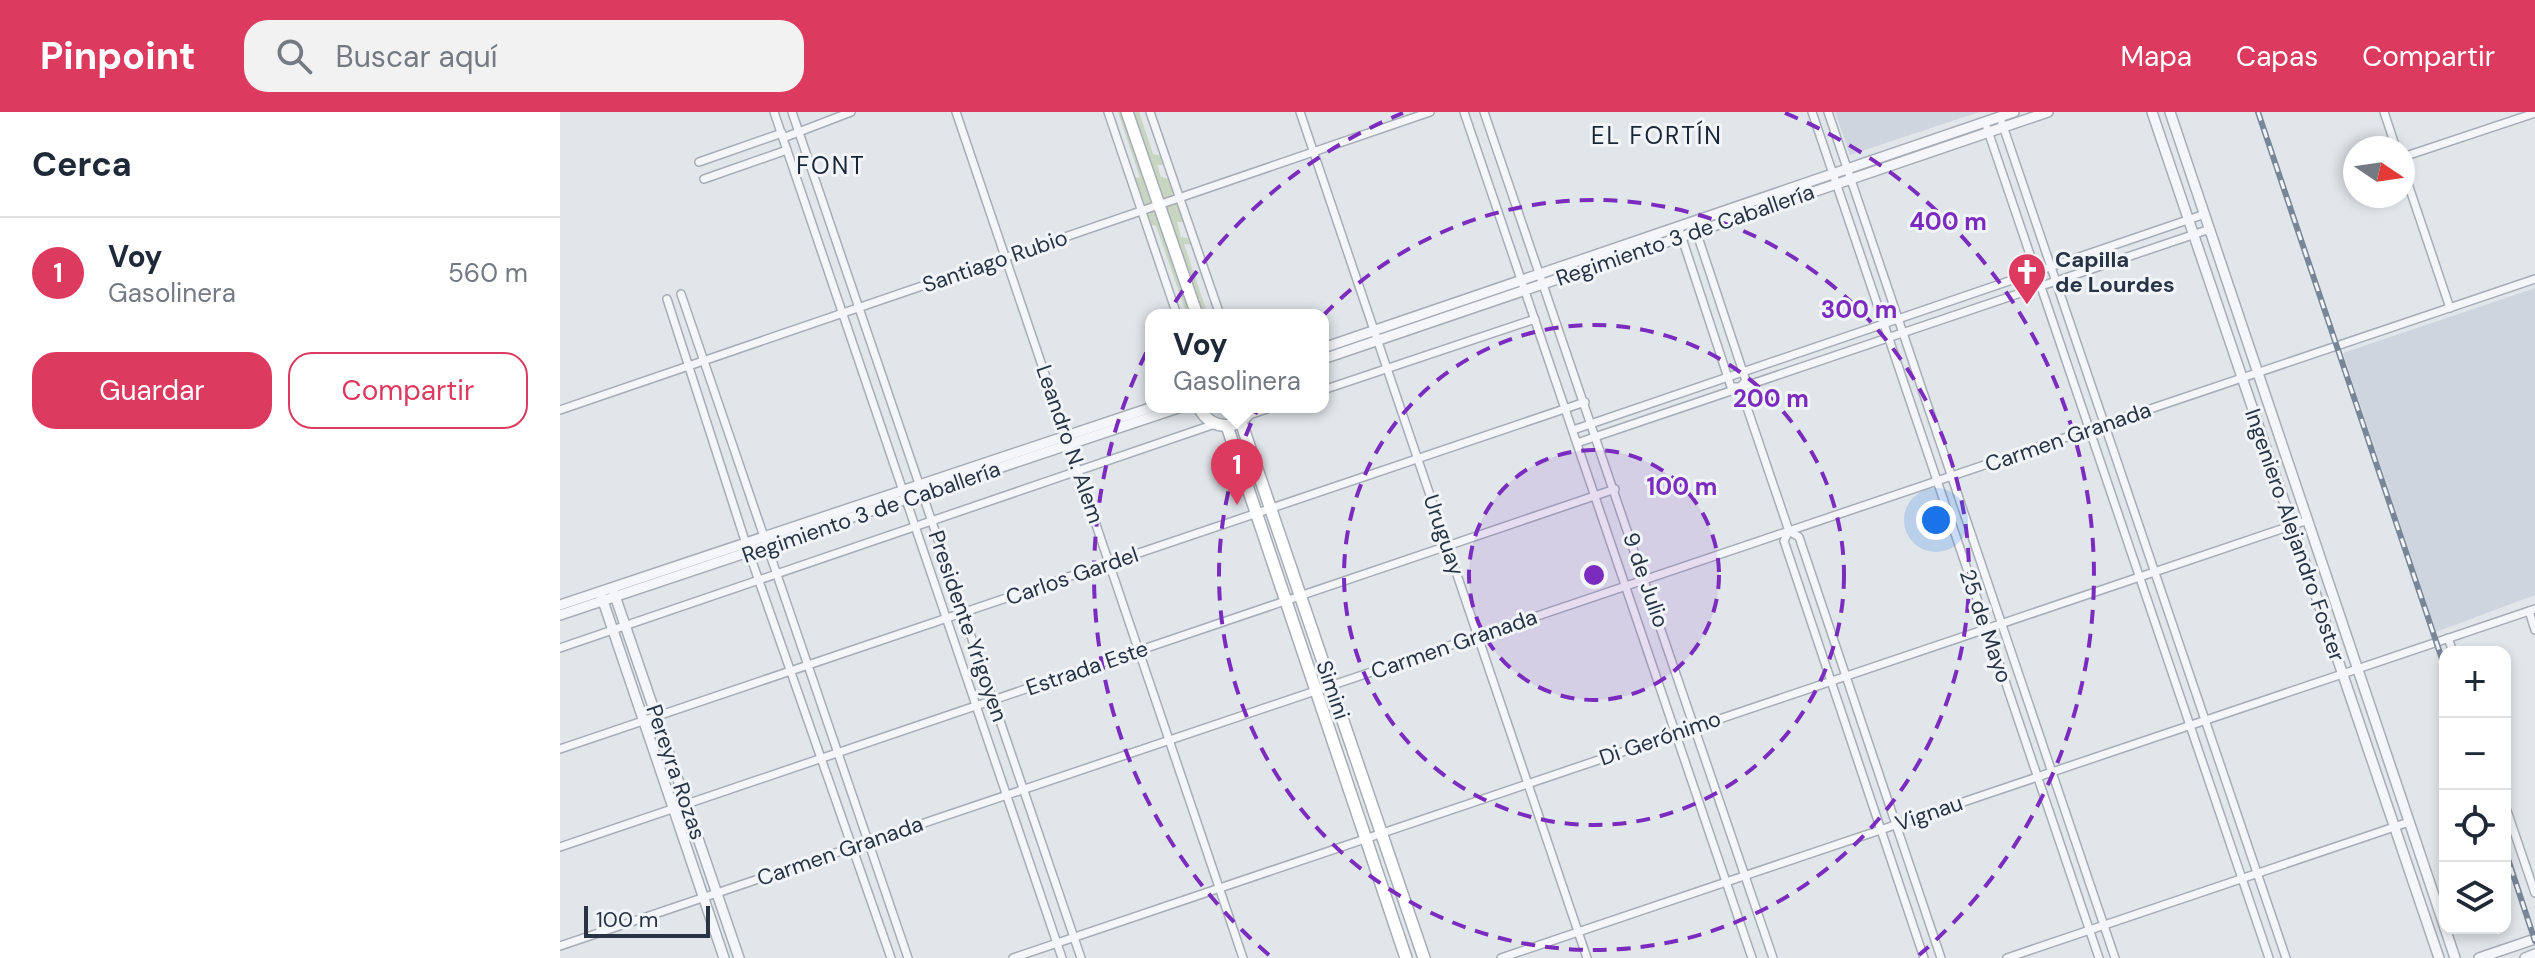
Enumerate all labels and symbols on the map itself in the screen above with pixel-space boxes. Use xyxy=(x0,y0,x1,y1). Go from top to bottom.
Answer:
district label: EL FORTÍN xyxy=(1591,120,1723,151)
north arrow xyxy=(2343,136,2415,208)
district label: FONT xyxy=(796,150,866,181)
street label: Regimiento 3 de Caballería xyxy=(1552,177,1818,293)
text: 400 m xyxy=(1909,206,1987,237)
street label: Santiago Rubio xyxy=(919,223,1071,299)
place label: Capilla de Lourdes xyxy=(2055,245,2175,299)
church icon: Capilla de Lourdes xyxy=(2006,251,2048,306)
text: 300 m xyxy=(1821,294,1897,325)
street label: Leandro N. Alem xyxy=(1029,361,1111,527)
text: 200 m xyxy=(1733,383,1809,414)
street label: Carmen Granada xyxy=(1981,395,2155,479)
street label: Ingeniero Alejandro Foster xyxy=(2238,405,2352,665)
pin: 1 xyxy=(1211,439,1263,505)
street label: Regimiento 3 de Caballería xyxy=(738,454,1004,570)
text: 100 m xyxy=(1647,471,1717,502)
street label: Uruguay xyxy=(1417,491,1471,579)
your location xyxy=(1916,500,1956,540)
street label: Presidente Yrigoyen xyxy=(922,526,1014,726)
street label: 9 de Julio xyxy=(1616,529,1676,631)
street label: Carlos Gardel xyxy=(1002,540,1142,612)
centre of rings xyxy=(1580,561,1608,589)
street label: 25 de Mayo xyxy=(1953,565,2019,687)
street label: Carmen Granada xyxy=(1367,602,1541,686)
street label: Estrada Este xyxy=(1022,634,1152,702)
street label: Simini xyxy=(1309,657,1357,723)
street label: Pereyra Rozas xyxy=(639,701,713,843)
street label: Di Gerónimo xyxy=(1595,704,1725,772)
street label: Vignau xyxy=(1891,788,1967,838)
street label: Carmen Granada xyxy=(753,809,927,893)
scale bar xyxy=(584,902,710,938)

